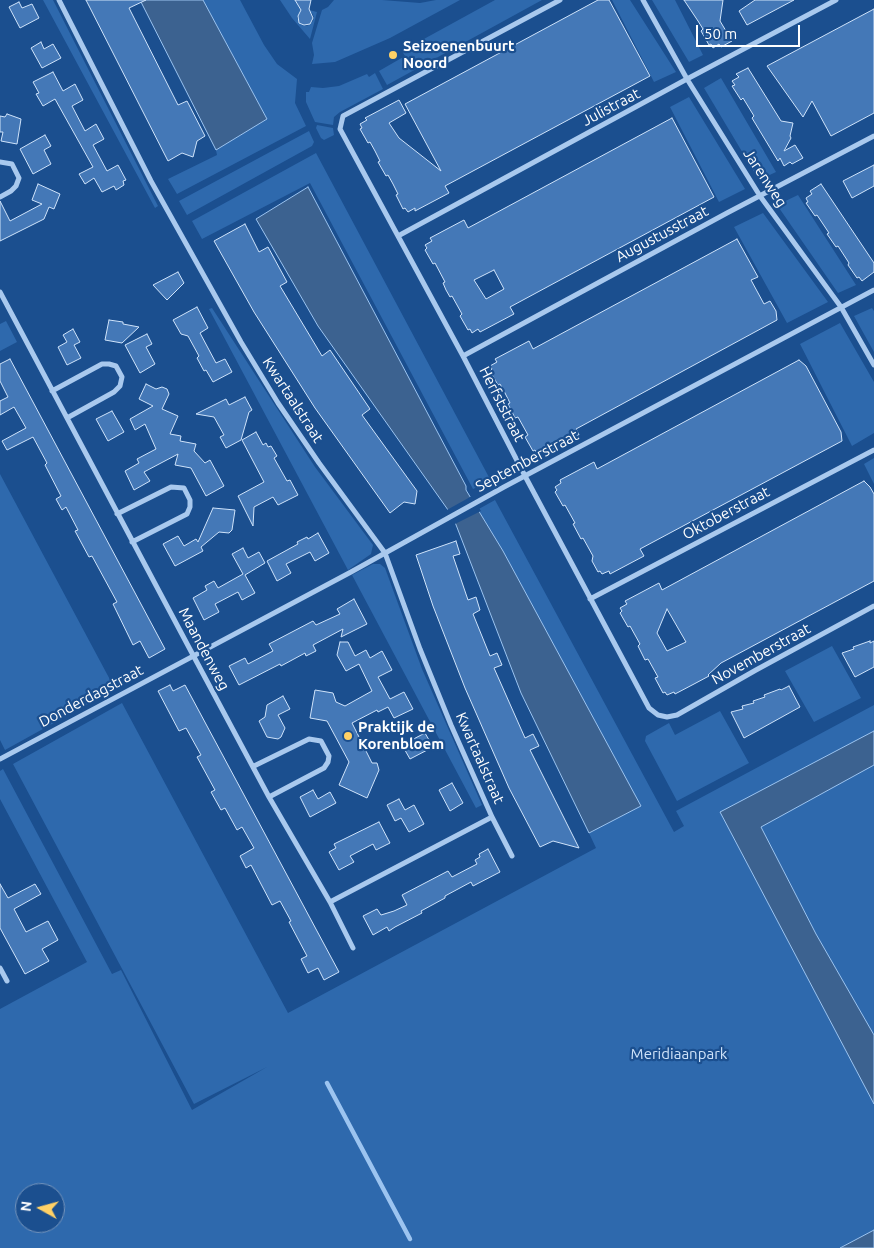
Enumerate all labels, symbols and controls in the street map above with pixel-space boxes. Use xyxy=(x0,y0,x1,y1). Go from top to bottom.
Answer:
scale bar xyxy=(699,15,803,47)
text: 50 m xyxy=(704,25,737,42)
place label: Seizoenenbuurt Noord xyxy=(403,37,514,72)
marker: Seizoenenbuurt Noord xyxy=(387,49,399,61)
street label: Julistraat xyxy=(579,84,643,130)
street label: Jarenweg xyxy=(739,145,791,211)
street label: Augustusstraat xyxy=(613,202,711,266)
street label: Kwartaalstraat xyxy=(259,354,327,446)
street label: Herfststraat xyxy=(475,363,529,445)
street label: Septemberstraat xyxy=(472,426,582,496)
street label: Oktoberstraat xyxy=(679,483,773,543)
street label: Maandenweg xyxy=(175,605,233,693)
street label: Novemberstraat xyxy=(708,619,814,689)
street label: Donderdagstraat xyxy=(36,661,146,731)
street label: Kwartaalstraat xyxy=(452,709,508,807)
place label: Praktijk de Korenbloem xyxy=(358,718,444,753)
marker: Praktijk de Korenbloem xyxy=(342,730,354,742)
park label: Meridiaanpark xyxy=(631,1045,727,1063)
north arrow xyxy=(15,1183,65,1233)
text: N xyxy=(18,1200,35,1212)

